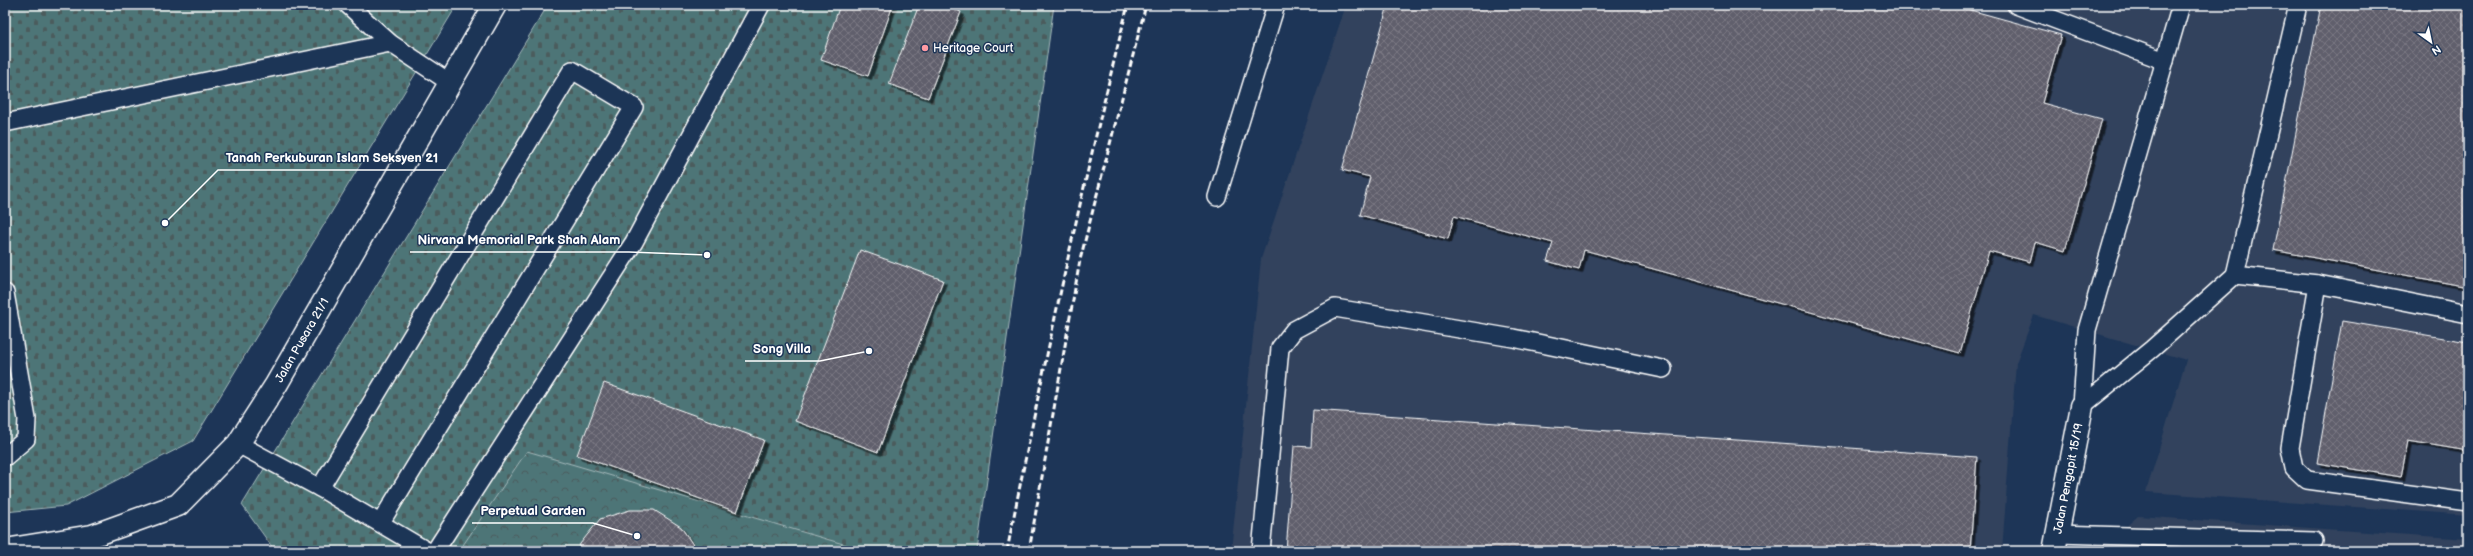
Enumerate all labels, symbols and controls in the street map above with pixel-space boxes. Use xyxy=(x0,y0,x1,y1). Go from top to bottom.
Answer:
north arrow xyxy=(2411,22,2451,62)
place label: Heritage Court xyxy=(933,41,1014,56)
text: N xyxy=(2429,42,2443,58)
marker: Heritage Court xyxy=(920,43,930,53)
callout: Tanah Perkuburan Islam Seksyen 21 xyxy=(218,145,446,170)
text: Tanah Perkuburan Islam Seksyen 21 xyxy=(226,150,438,166)
callout: Nirvana Memorial Park Shah Alam xyxy=(410,227,629,252)
text: Nirvana Memorial Park Shah Alam xyxy=(418,232,620,248)
street label: Jalan Pusara 21/1 xyxy=(272,295,332,385)
callout: Song Villa xyxy=(745,336,820,361)
text: Song Villa xyxy=(753,341,811,357)
street label: Jalan Pengapit 15/19 xyxy=(2050,422,2086,535)
callout: Perpetual Garden xyxy=(472,498,593,523)
text: Perpetual Garden xyxy=(480,503,586,519)

